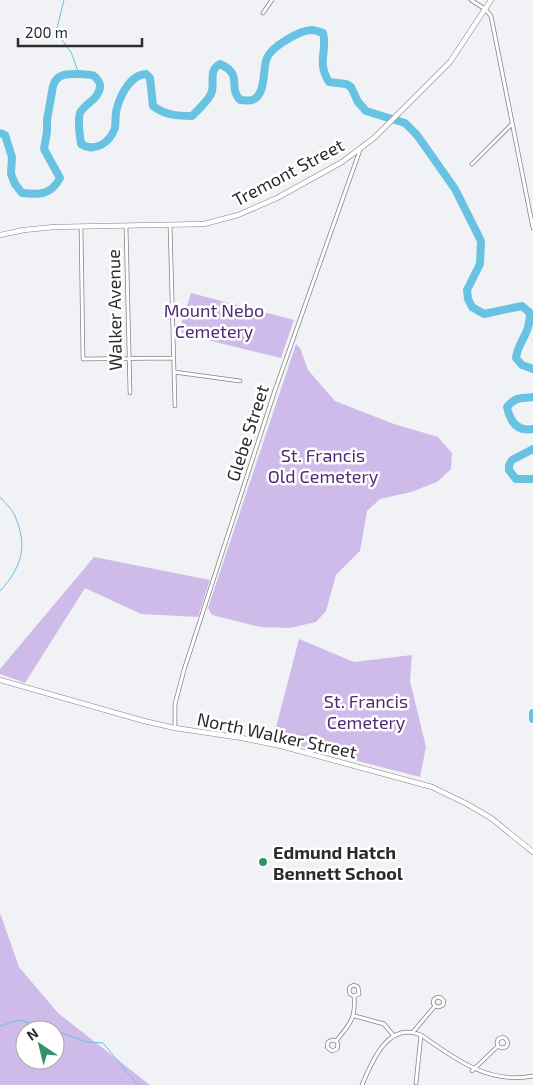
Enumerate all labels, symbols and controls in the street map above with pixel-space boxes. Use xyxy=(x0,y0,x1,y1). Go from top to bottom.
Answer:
scale bar xyxy=(18,15,141,47)
text: 200 m xyxy=(25,23,68,41)
street label: Tremont Street xyxy=(229,133,347,211)
street label: Walker Avenue xyxy=(102,249,126,371)
park label: Mount Nebo Cemetery xyxy=(164,299,264,342)
street label: Glebe Street xyxy=(221,382,273,484)
park label: St. Francis Old Cemetery xyxy=(268,444,379,487)
park label: St. Francis Cemetery xyxy=(324,690,408,733)
street label: North Walker Street xyxy=(195,707,359,763)
place label: Edmund Hatch Bennett School xyxy=(273,841,403,884)
marker: Edmund Hatch Bennett School xyxy=(257,856,269,868)
north arrow xyxy=(15,1020,65,1070)
text: N xyxy=(23,1024,41,1044)

